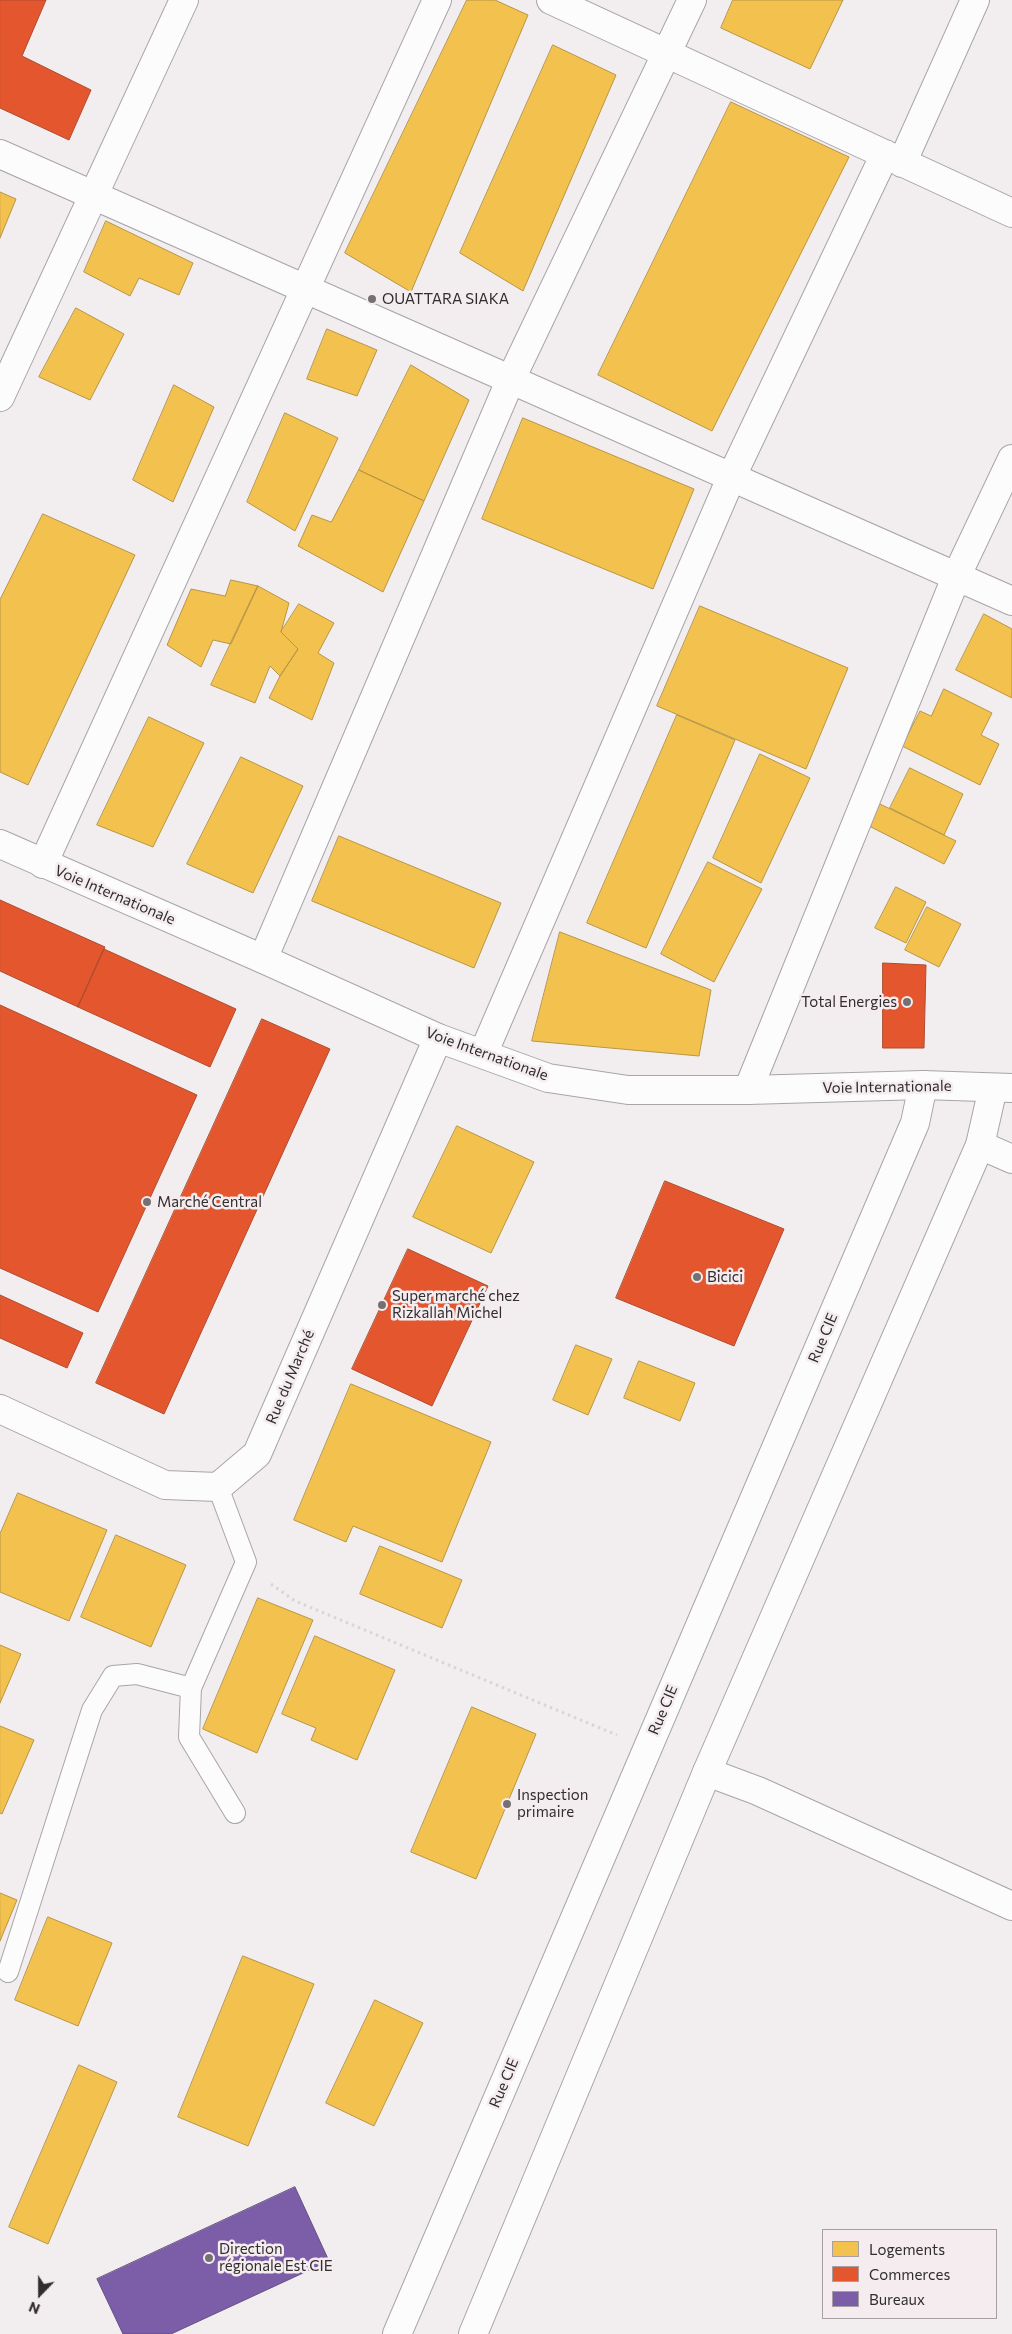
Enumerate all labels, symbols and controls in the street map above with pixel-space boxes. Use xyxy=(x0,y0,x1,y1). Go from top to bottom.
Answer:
place label: OUATTARA SIAKA xyxy=(382,290,509,308)
marker: OUATTARA SIAKA xyxy=(366,293,378,305)
street label: Voie Internationale xyxy=(52,861,178,929)
place label: Total Energies xyxy=(801,993,897,1011)
marker: Total Energies xyxy=(901,996,913,1008)
street label: Voie Internationale xyxy=(423,1023,551,1085)
street label: Voie Internationale xyxy=(822,1077,952,1097)
place label: Marché Central xyxy=(157,1193,262,1211)
marker: Marché Central xyxy=(141,1196,153,1208)
place label: Bicici xyxy=(707,1268,743,1286)
marker: Bicici xyxy=(691,1271,703,1283)
place label: Super marché chez Rizkallah Michel xyxy=(392,1287,520,1322)
marker: Super marché chez Rizkallah Michel xyxy=(376,1299,388,1311)
street label: Rue CIE xyxy=(804,1310,842,1366)
street label: Rue du Marché xyxy=(262,1327,318,1427)
street label: Rue CIE xyxy=(644,1682,682,1738)
place label: Inspection primaire xyxy=(517,1786,588,1821)
marker: Inspection primaire xyxy=(501,1798,513,1810)
street label: Rue CIE xyxy=(485,2055,523,2111)
legend xyxy=(822,2229,997,2319)
place label: Direction régionale Est CIE xyxy=(219,2240,333,2275)
text: Logements xyxy=(869,2240,945,2258)
marker: Direction régionale Est CIE xyxy=(203,2252,215,2264)
text: Commerces xyxy=(869,2265,950,2283)
north arrow xyxy=(15,2269,65,2319)
text: Bureaux xyxy=(869,2290,925,2308)
text: N xyxy=(26,2299,42,2318)

